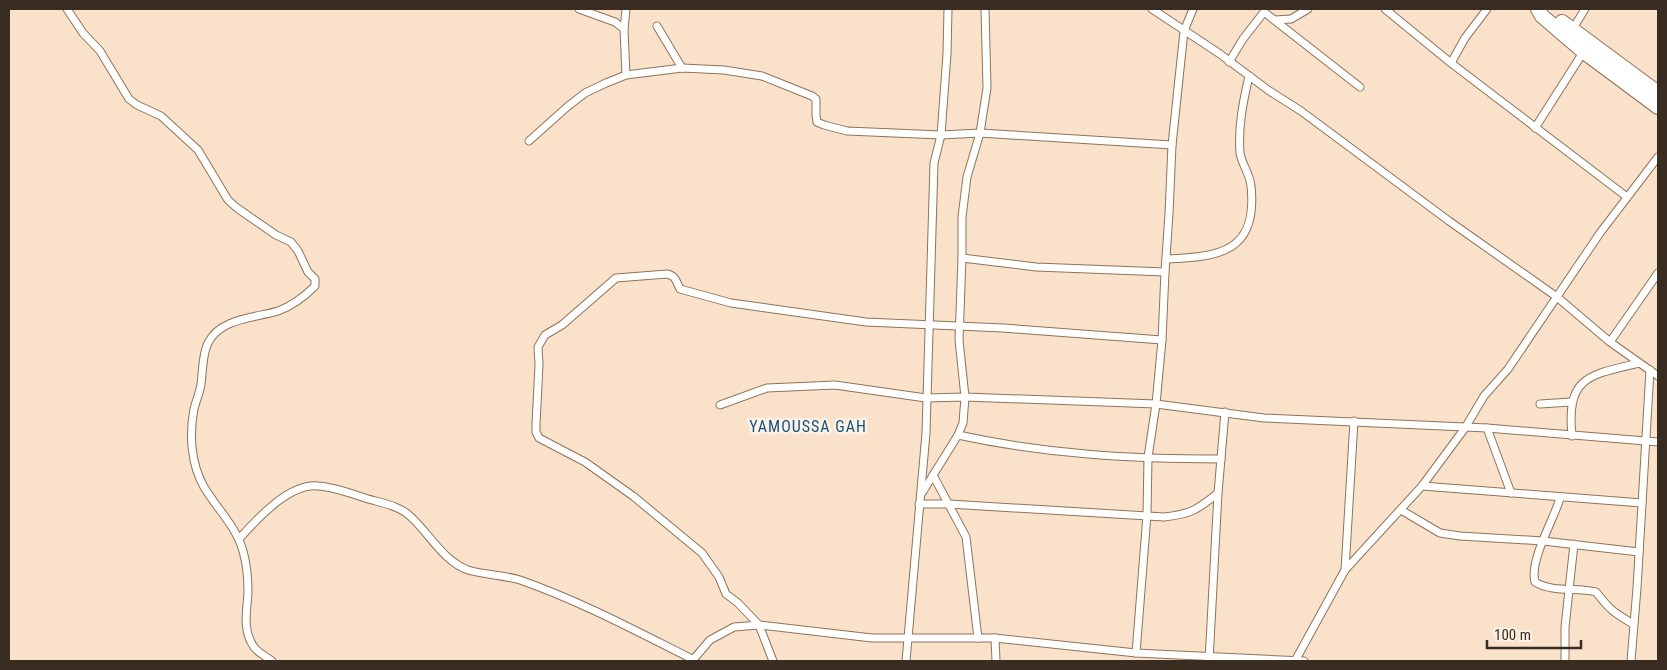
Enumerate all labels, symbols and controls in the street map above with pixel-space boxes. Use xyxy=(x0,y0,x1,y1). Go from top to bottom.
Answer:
district label: YAMOUSSA GAH xyxy=(749,417,867,436)
scale bar xyxy=(1487,618,1581,650)
text: 100 m xyxy=(1494,626,1531,644)

